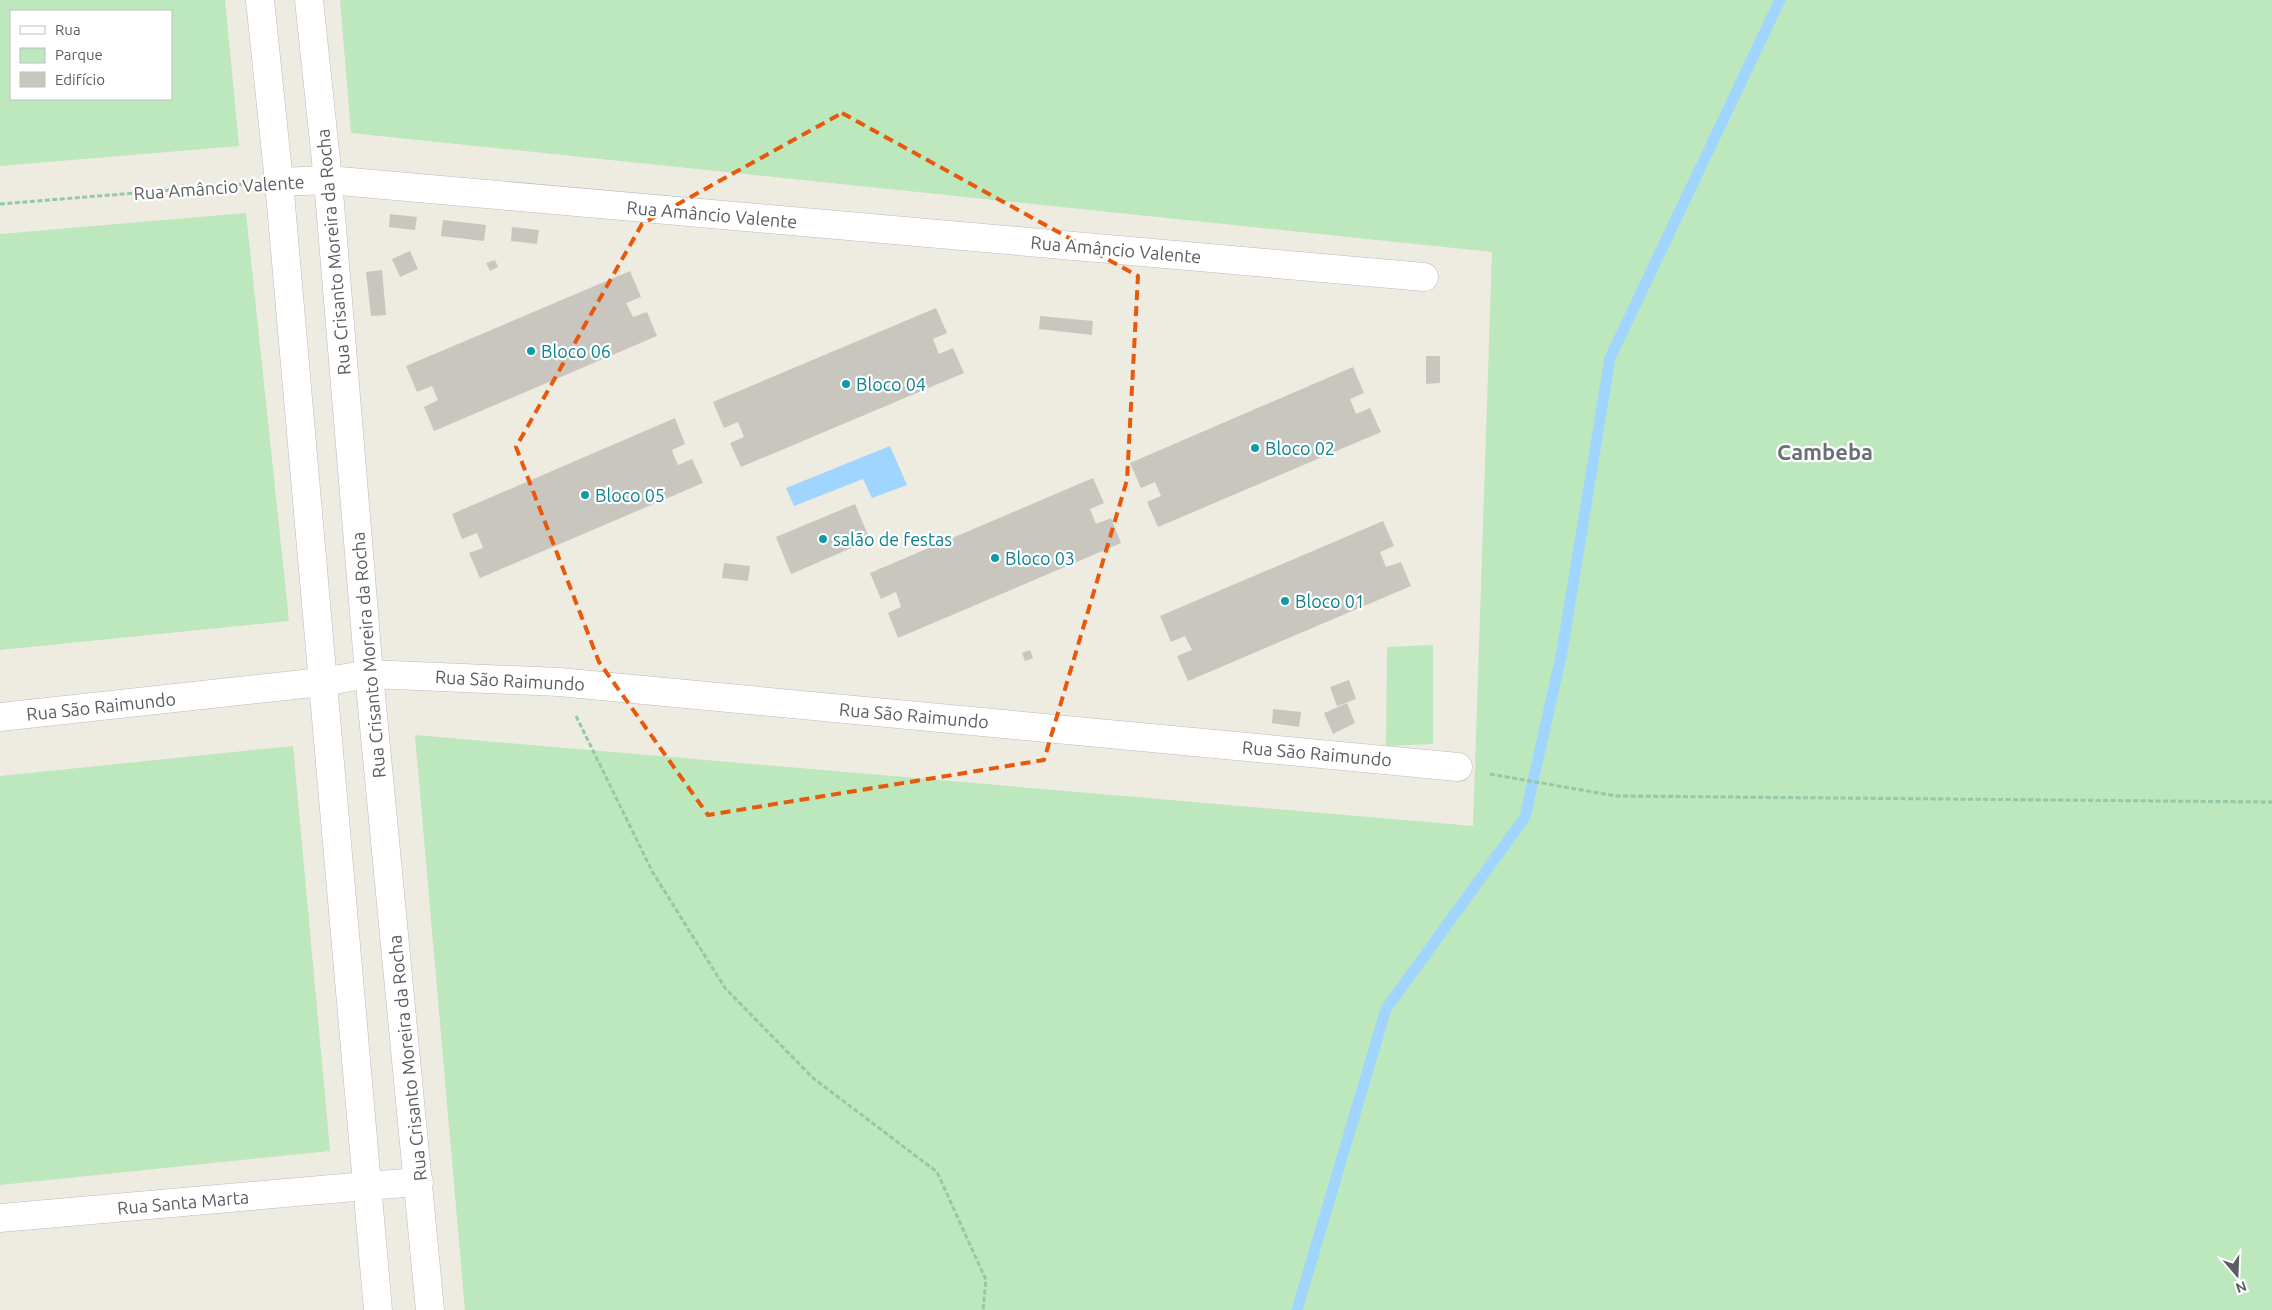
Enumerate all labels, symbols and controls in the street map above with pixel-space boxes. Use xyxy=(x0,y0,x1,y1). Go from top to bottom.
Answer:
legend xyxy=(10,10,172,100)
text: Rua xyxy=(55,21,81,38)
text: Parque xyxy=(55,46,103,63)
text: Edifício xyxy=(55,71,105,88)
street label: Rua Crisanto Moreira da Rocha xyxy=(312,128,354,376)
street label: Rua Amâncio Valente xyxy=(133,171,305,203)
street label: Rua Amâncio Valente xyxy=(626,197,798,231)
street label: Rua Amâncio Valente xyxy=(1030,232,1202,266)
place label: Bloco 06 xyxy=(541,341,611,361)
marker: Bloco 06 xyxy=(525,345,537,357)
place label: Bloco 04 xyxy=(856,374,926,394)
marker: Bloco 04 xyxy=(840,378,852,390)
place label: Bloco 02 xyxy=(1265,438,1335,458)
district label: Cambeba xyxy=(1777,439,1873,464)
marker: Bloco 02 xyxy=(1249,442,1261,454)
place label: Bloco 05 xyxy=(595,485,665,505)
marker: Bloco 05 xyxy=(579,489,591,501)
place label: salão de festas xyxy=(833,529,952,549)
street label: Rua Crisanto Moreira da Rocha xyxy=(347,531,389,779)
marker: salão de festas xyxy=(817,533,829,545)
place label: Bloco 03 xyxy=(1005,548,1075,568)
marker: Bloco 03 xyxy=(989,552,1001,564)
place label: Bloco 01 xyxy=(1295,591,1365,611)
marker: Bloco 01 xyxy=(1279,595,1291,607)
street label: Rua São Raimundo xyxy=(434,666,586,694)
street label: Rua São Raimundo xyxy=(25,688,177,724)
street label: Rua São Raimundo xyxy=(838,698,990,732)
street label: Rua São Raimundo xyxy=(1241,736,1393,770)
street label: Rua Crisanto Moreira da Rocha xyxy=(384,934,430,1182)
street label: Rua Santa Marta xyxy=(116,1186,250,1218)
north arrow xyxy=(2212,1250,2262,1300)
text: N xyxy=(2234,1278,2249,1297)

